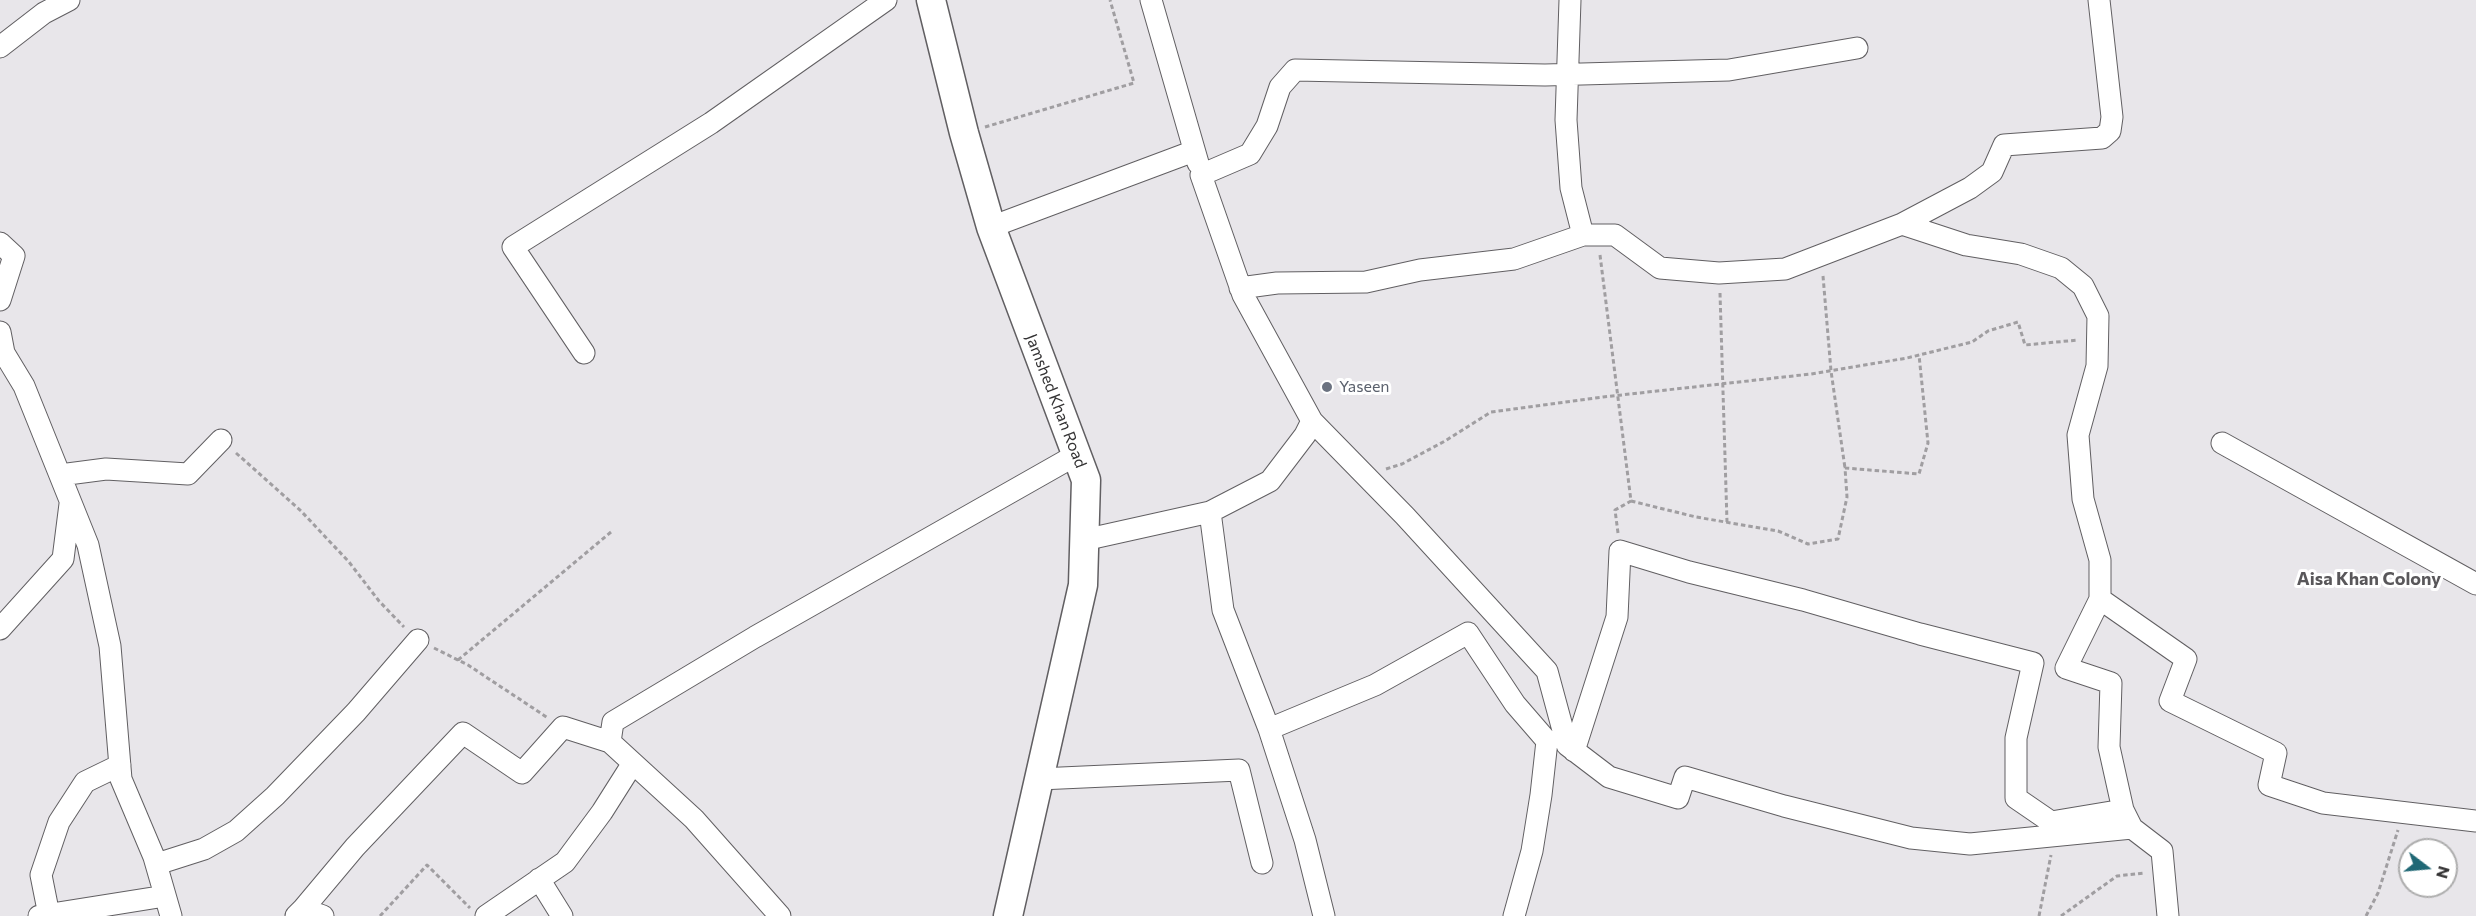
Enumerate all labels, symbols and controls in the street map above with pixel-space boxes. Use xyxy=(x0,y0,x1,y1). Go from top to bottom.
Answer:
street label: Jamshed Khan Road xyxy=(1022,331,1090,471)
place label: Yaseen xyxy=(1339,377,1390,397)
marker: Yaseen xyxy=(1320,380,1334,394)
district label: Aisa Khan Colony xyxy=(2297,568,2441,590)
north arrow xyxy=(2398,838,2458,898)
text: N xyxy=(2433,864,2455,881)

